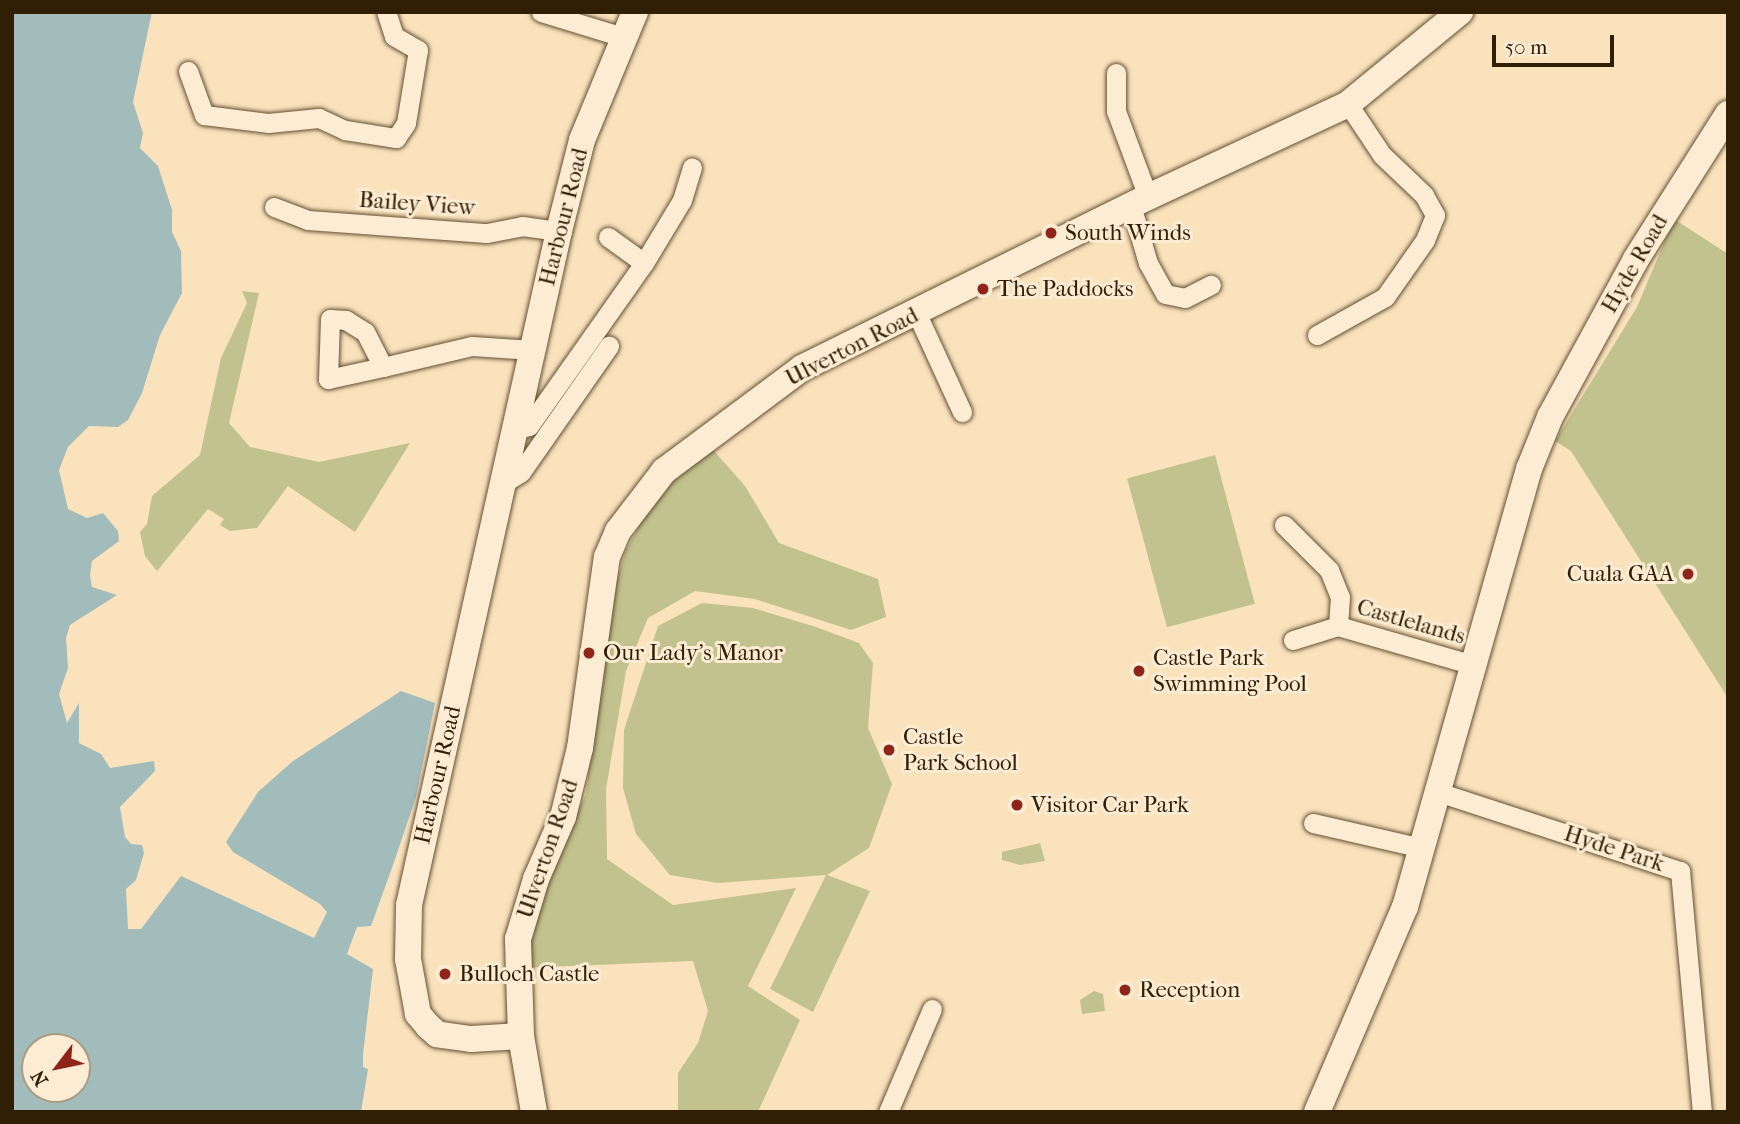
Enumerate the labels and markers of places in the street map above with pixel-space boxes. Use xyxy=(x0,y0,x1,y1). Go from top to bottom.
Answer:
place label: South Winds xyxy=(1065,219,1191,247)
marker: South Winds xyxy=(1043,225,1059,241)
place label: The Paddocks xyxy=(997,275,1133,303)
marker: The Paddocks xyxy=(975,281,991,297)
place label: Cuala GAA xyxy=(1567,560,1674,588)
marker: Cuala GAA xyxy=(1680,566,1696,582)
place label: Our Lady's Manor xyxy=(603,639,783,667)
place label: Castle Park Swimming Pool xyxy=(1153,644,1307,698)
marker: Our Lady's Manor xyxy=(581,645,597,661)
marker: Castle Park Swimming Pool xyxy=(1131,663,1147,679)
place label: Castle Park School xyxy=(903,723,1018,777)
marker: Castle Park School xyxy=(881,742,897,758)
place label: Visitor Car Park xyxy=(1031,791,1189,819)
marker: Visitor Car Park xyxy=(1009,797,1025,813)
place label: Bulloch Castle xyxy=(459,960,599,988)
marker: Bulloch Castle xyxy=(437,966,453,982)
place label: Reception xyxy=(1139,976,1240,1004)
marker: Reception xyxy=(1117,982,1133,998)

